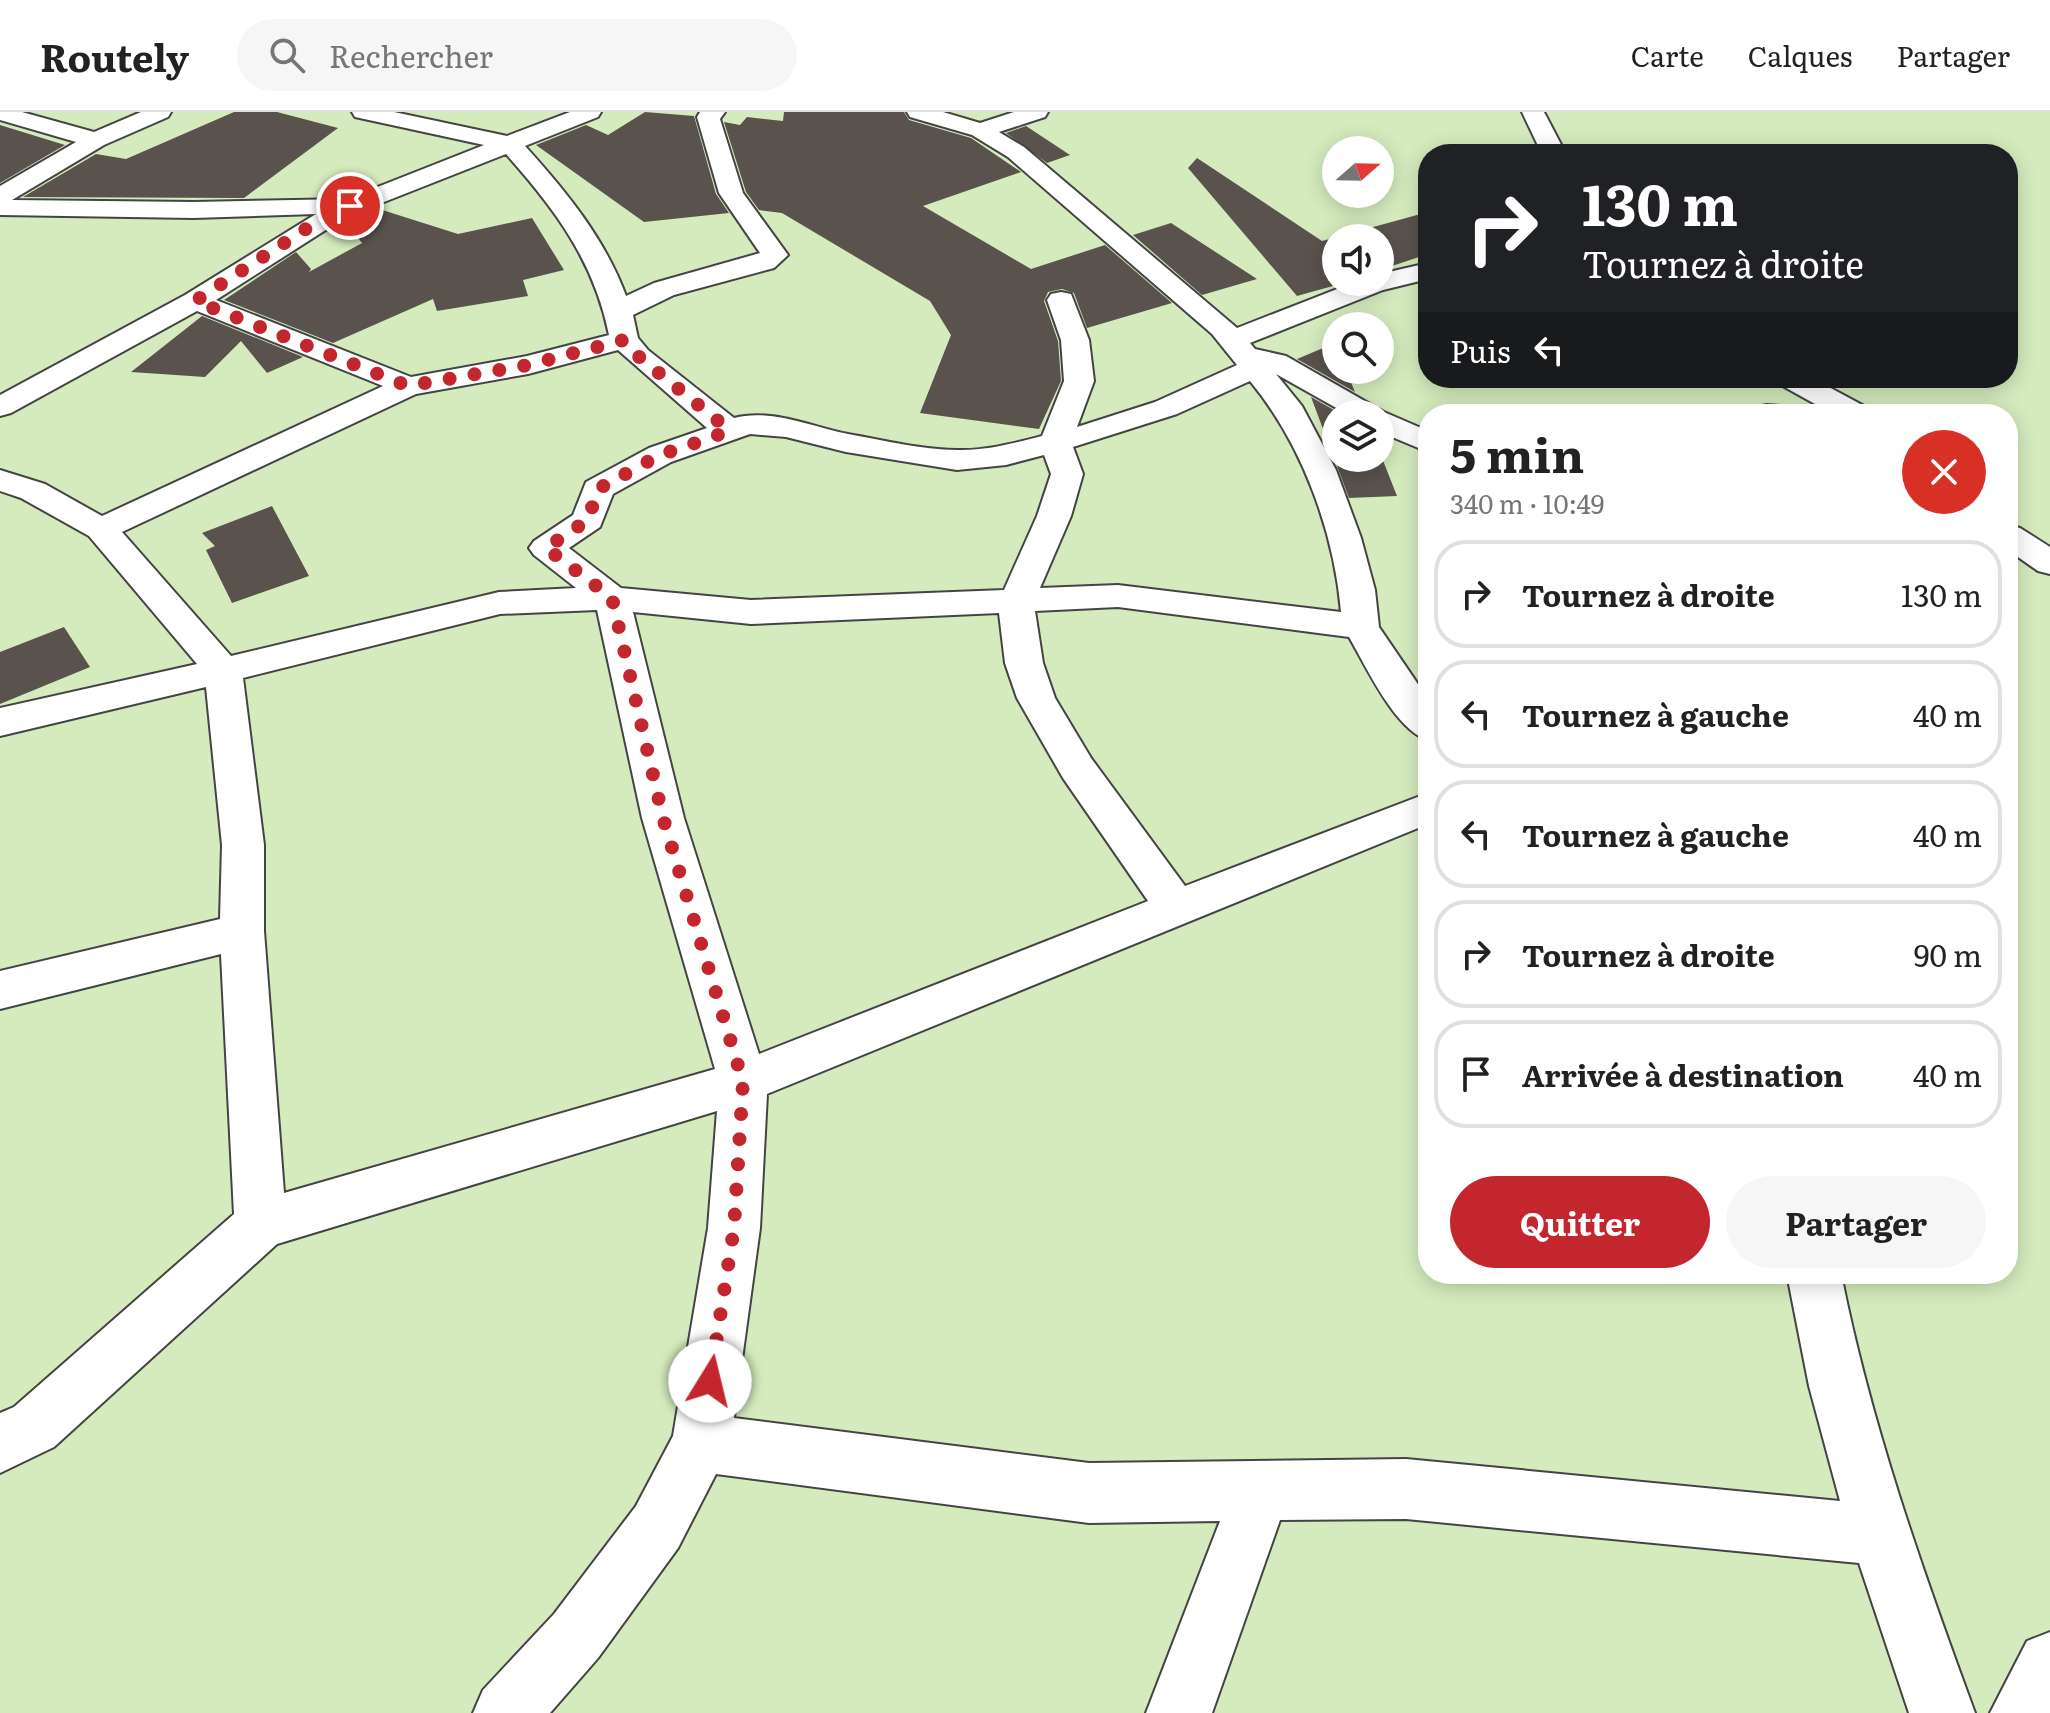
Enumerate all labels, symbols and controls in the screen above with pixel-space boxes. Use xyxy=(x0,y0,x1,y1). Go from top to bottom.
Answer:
search box xyxy=(237,19,797,91)
text: Routely xyxy=(40,27,189,84)
icon: search xyxy=(265,33,309,77)
text: Rechercher xyxy=(329,33,493,77)
text: Carte xyxy=(1631,34,1704,76)
text: Calques xyxy=(1748,34,1852,76)
text: Partager xyxy=(1896,34,2010,76)
north arrow xyxy=(1322,136,1394,208)
map controls xyxy=(1322,136,1394,472)
text: 130 m xyxy=(1582,160,1738,243)
pin xyxy=(316,172,384,240)
icon: right xyxy=(1450,176,1554,280)
icon: arrive xyxy=(328,184,372,228)
button: sound xyxy=(1322,224,1394,296)
text: Tournez à droite xyxy=(1582,236,1864,289)
button: search xyxy=(1322,312,1394,384)
text: Puis xyxy=(1450,328,1511,372)
icon: left xyxy=(1527,328,1571,372)
button: layers xyxy=(1322,400,1394,472)
text: 5 min xyxy=(1450,417,1584,488)
button: close xyxy=(1902,430,1986,514)
text: 340 m · 10:49 xyxy=(1450,483,1604,522)
icon: right xyxy=(1454,572,1498,616)
text: Tournez à droite xyxy=(1522,572,1775,616)
text: 130 m xyxy=(1901,572,1982,616)
icon: left xyxy=(1454,692,1498,736)
text: Tournez à gauche xyxy=(1522,692,1789,736)
text: 40 m xyxy=(1913,692,1982,736)
icon: left xyxy=(1454,812,1498,856)
text: Tournez à gauche xyxy=(1522,812,1789,856)
text: 40 m xyxy=(1913,812,1982,856)
icon: right xyxy=(1454,932,1498,976)
text: Tournez à droite xyxy=(1522,932,1775,976)
text: 90 m xyxy=(1914,932,1982,976)
icon: arrive xyxy=(1454,1052,1498,1096)
text: Arrivée à destination xyxy=(1522,1052,1844,1096)
text: 40 m xyxy=(1913,1052,1982,1096)
button: Quitter xyxy=(1450,1176,1710,1268)
button: Partager xyxy=(1726,1176,1986,1268)
position arrow xyxy=(668,1339,752,1423)

